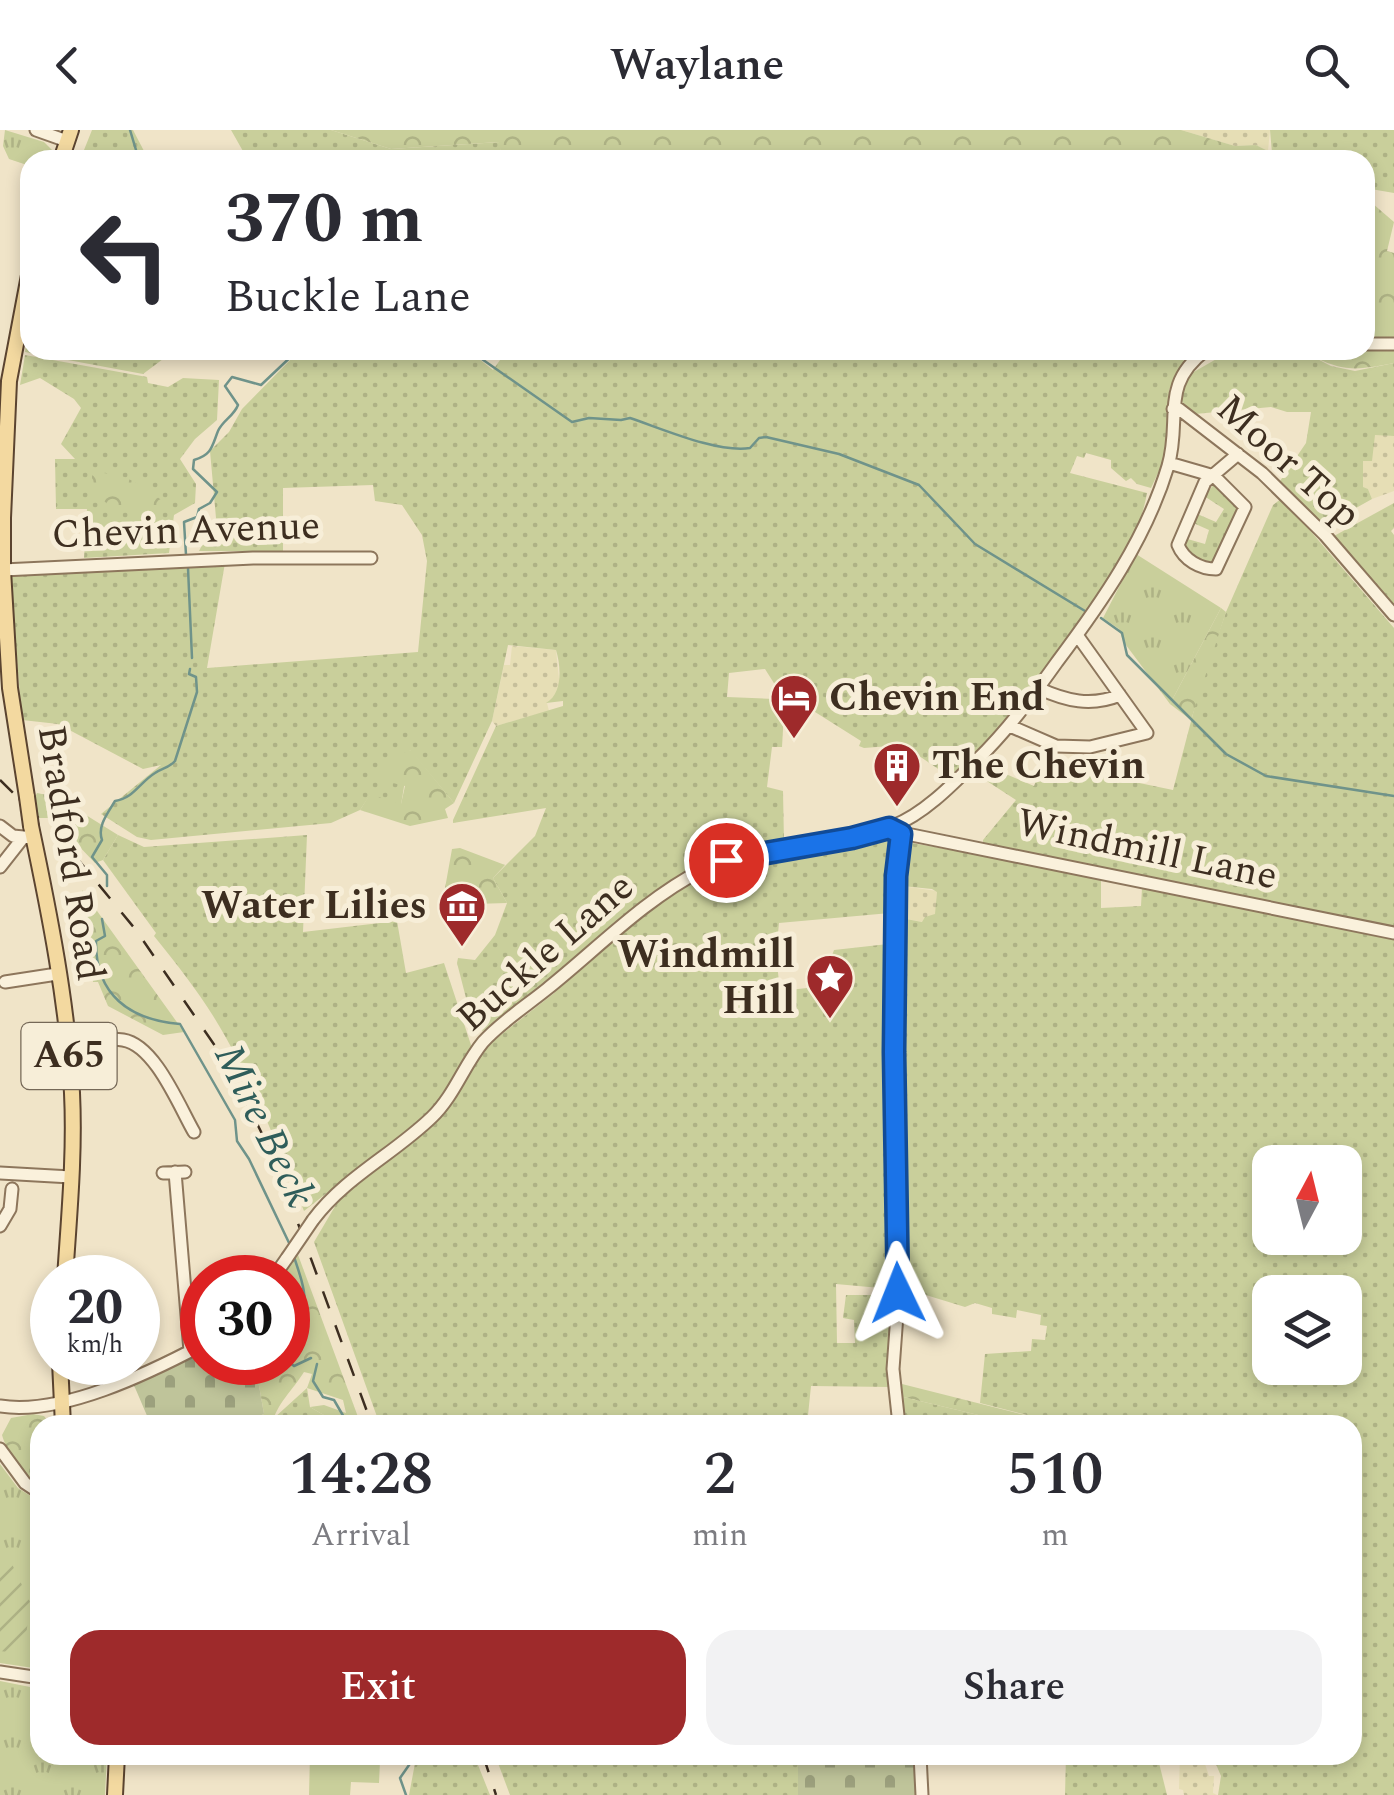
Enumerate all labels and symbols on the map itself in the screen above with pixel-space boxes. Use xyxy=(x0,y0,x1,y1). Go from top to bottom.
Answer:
street label: Moor Top xyxy=(1202,380,1374,544)
street label: Chevin Avenue xyxy=(51,496,321,566)
place label: Chevin End xyxy=(829,668,1045,729)
hotel icon: Chevin End xyxy=(768,672,820,740)
street label: Bradford Road xyxy=(20,721,120,985)
place label: The Chevin xyxy=(932,736,1145,797)
building icon: The Chevin xyxy=(871,740,923,808)
street label: Windmill Lane xyxy=(1011,793,1283,907)
pin xyxy=(684,818,769,903)
street label: Buckle Lane xyxy=(444,858,648,1048)
place label: Water Lilies xyxy=(201,876,427,937)
museum icon: Water Lilies xyxy=(436,880,488,948)
place label: Windmill Hill xyxy=(617,925,795,1032)
place icon: Windmill Hill xyxy=(804,952,856,1020)
road number: A65 xyxy=(22,1023,116,1089)
water label: Mire Beck xyxy=(197,1033,331,1219)
north arrow xyxy=(1252,1145,1362,1255)
position arrow xyxy=(846,1241,950,1345)
speed limit sign: 30 xyxy=(180,1255,310,1385)

